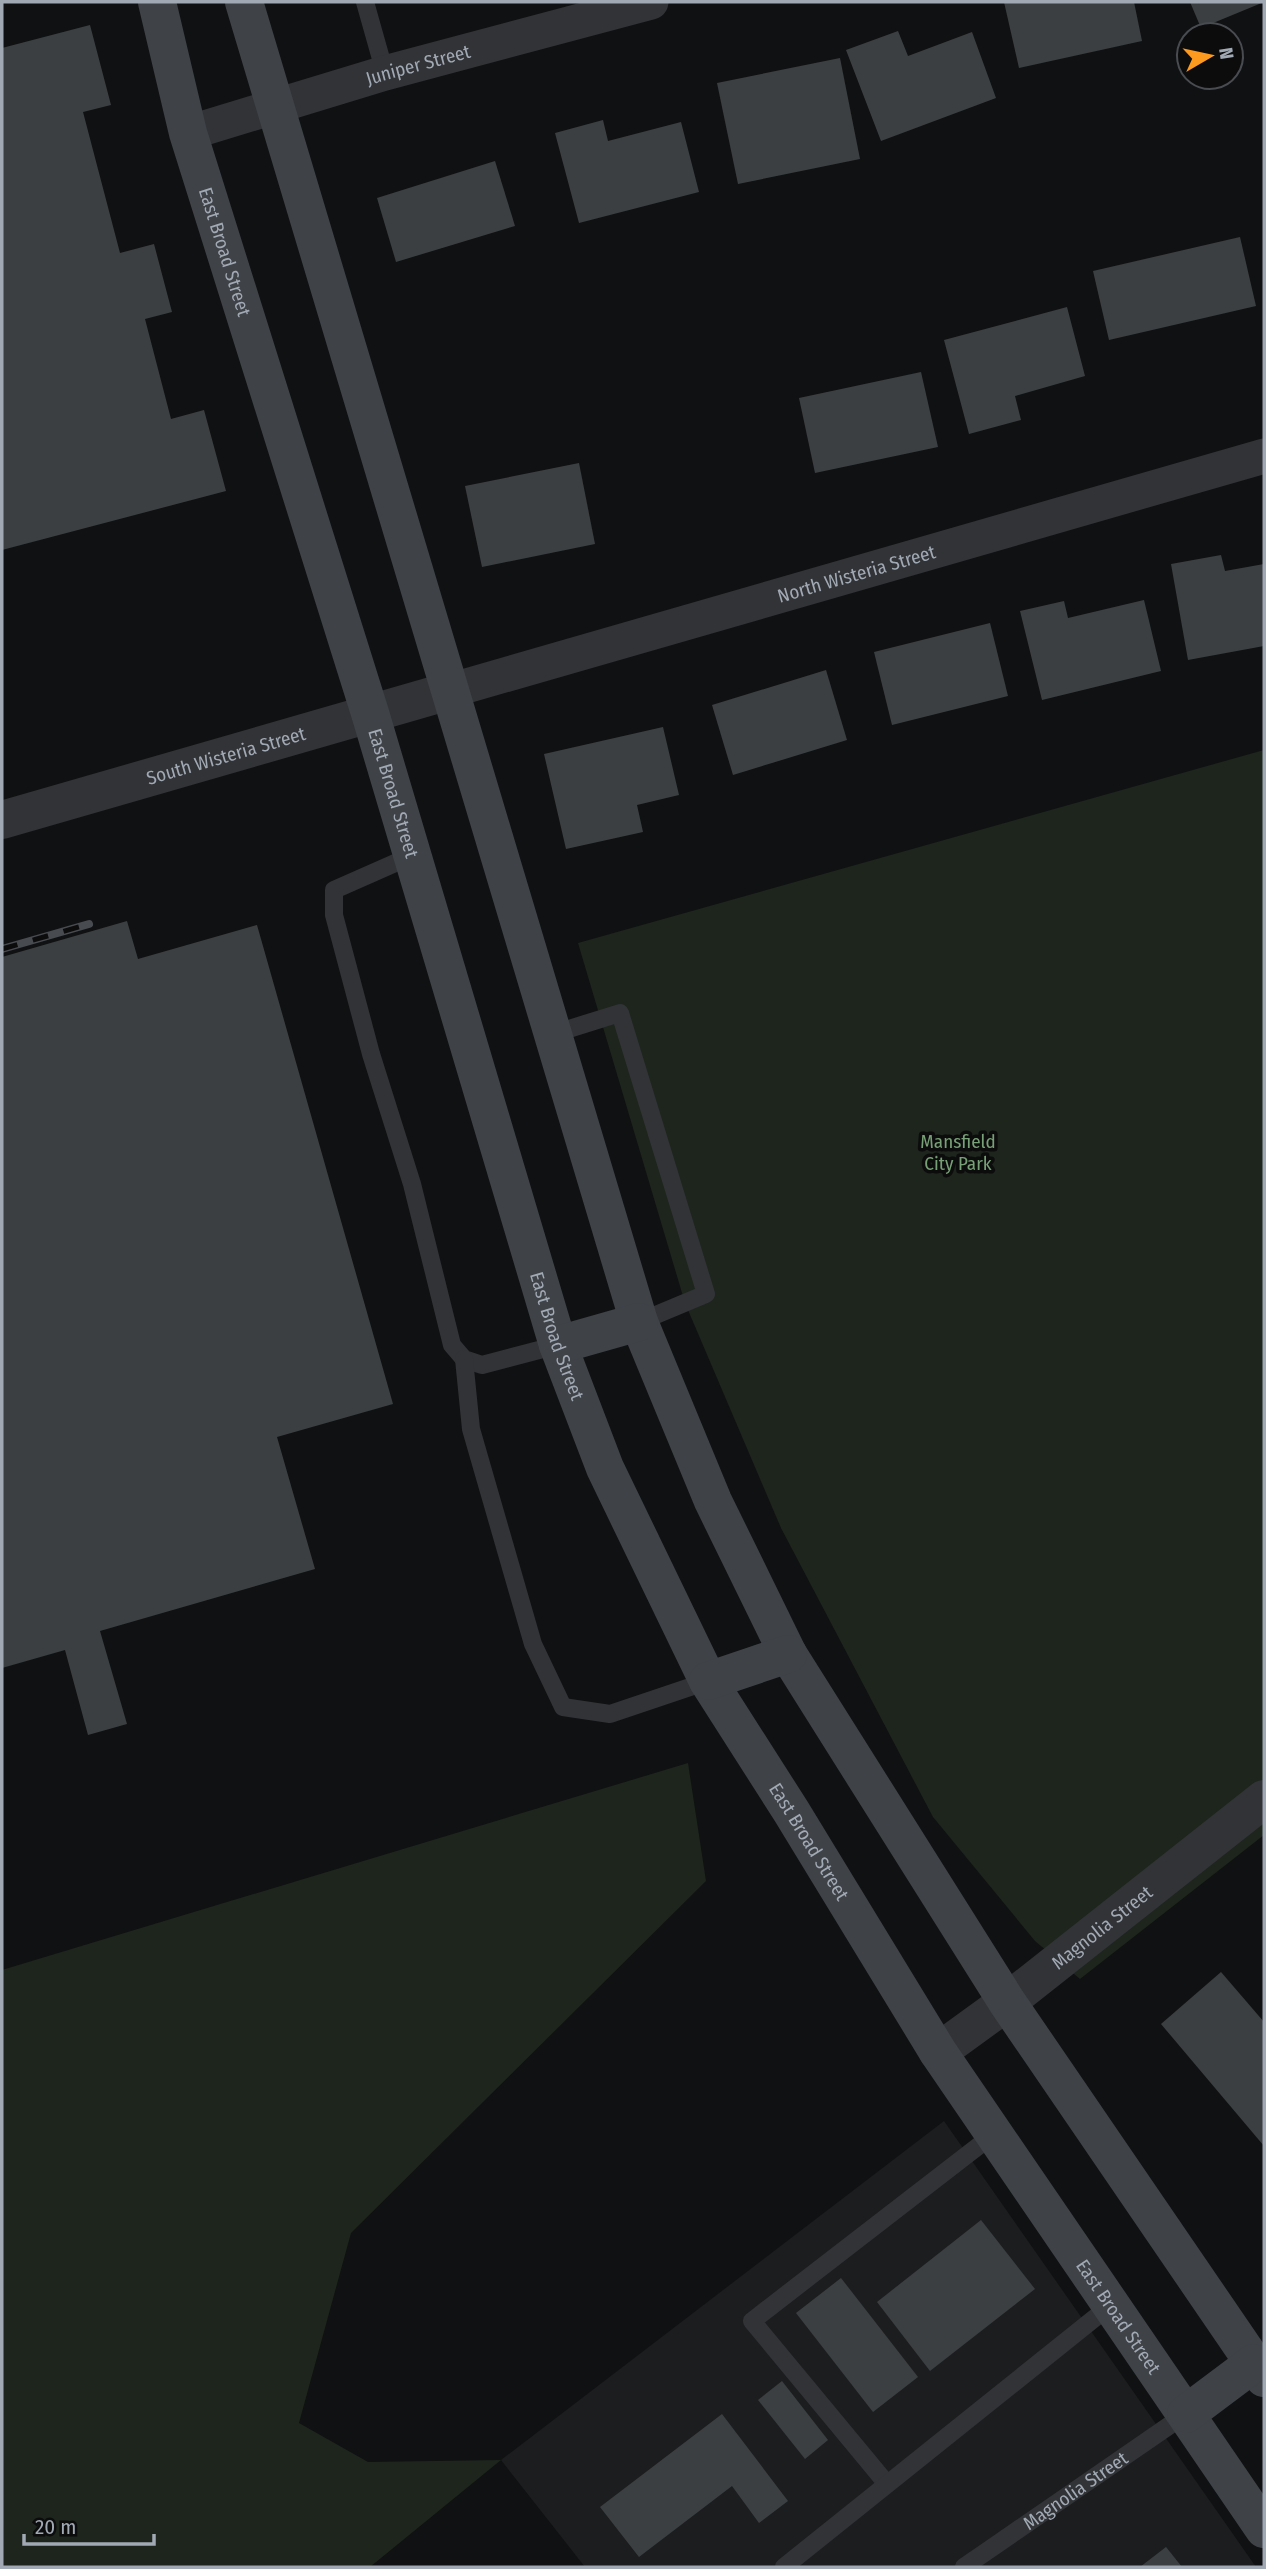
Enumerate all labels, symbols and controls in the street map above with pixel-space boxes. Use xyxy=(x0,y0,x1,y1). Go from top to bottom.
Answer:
north arrow xyxy=(1175,21,1245,91)
street label: Juniper Street xyxy=(363,40,474,90)
text: N xyxy=(1214,46,1239,61)
street label: East Broad Street xyxy=(194,185,256,320)
street label: North Wisteria Street xyxy=(775,540,939,608)
street label: South Wisteria Street xyxy=(144,722,309,790)
street label: East Broad Street xyxy=(363,726,424,861)
park label: Mansfield City Park xyxy=(920,1130,996,1175)
street label: East Broad Street xyxy=(525,1269,589,1404)
street label: East Broad Street xyxy=(764,1779,854,1905)
street label: Magnolia Street xyxy=(1047,1880,1158,1974)
street label: East Broad Street xyxy=(1071,2255,1166,2379)
street label: Magnolia Street xyxy=(1019,2446,1133,2535)
scale bar xyxy=(24,2502,154,2546)
text: 20 m xyxy=(35,2514,76,2540)

